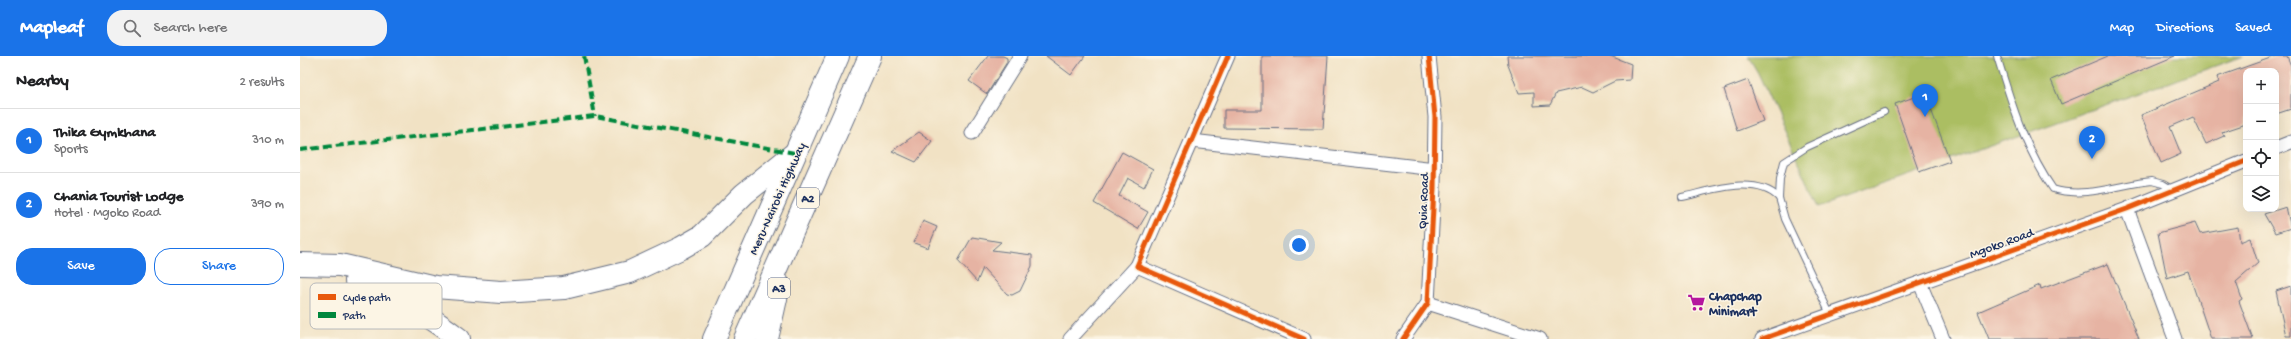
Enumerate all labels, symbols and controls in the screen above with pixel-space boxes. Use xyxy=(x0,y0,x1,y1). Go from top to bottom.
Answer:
search box xyxy=(107,10,387,46)
text: Mapleaf xyxy=(20,17,83,40)
icon: search xyxy=(121,17,143,39)
text: Search here xyxy=(153,19,227,37)
text: Map xyxy=(2110,20,2134,37)
text: Directions xyxy=(2156,20,2213,37)
text: Saved xyxy=(2235,20,2271,37)
map controls xyxy=(2243,68,2279,212)
button: + xyxy=(2243,68,2279,104)
text: Nearby xyxy=(16,72,69,92)
text: 2 results xyxy=(239,75,284,90)
pin: 1 xyxy=(1912,84,1938,117)
button: − xyxy=(2243,104,2279,140)
text: Thika Gymkhana xyxy=(54,124,156,142)
pin: 2 xyxy=(2079,126,2105,159)
text: 1 xyxy=(26,133,32,148)
text: 310 m xyxy=(252,133,284,148)
street label: Meru-Nairobi Highway xyxy=(747,140,810,258)
button: locate xyxy=(2243,140,2279,176)
text: Sports xyxy=(54,142,88,157)
street label: Quia Road xyxy=(1416,171,1433,230)
button: layers xyxy=(2243,176,2279,212)
text: Chania Tourist Lodge xyxy=(54,188,183,206)
road number: A2 xyxy=(797,188,819,208)
text: 2 xyxy=(26,197,32,212)
text: 390 m xyxy=(251,197,284,212)
text: Hotel · Mgoko Road xyxy=(54,206,160,221)
street label: Mgoko Road xyxy=(1968,225,2037,263)
your location xyxy=(1289,235,1309,255)
button: Save xyxy=(16,248,146,285)
button: Share xyxy=(154,248,284,285)
road number: A3 xyxy=(768,278,790,298)
legend xyxy=(310,283,442,329)
place label: Chapchap Minimart xyxy=(1708,290,1762,320)
supermarket icon: Chapchap Minimart xyxy=(1686,292,1706,312)
text: Cycle path xyxy=(343,293,391,305)
text: Path xyxy=(342,311,366,323)

